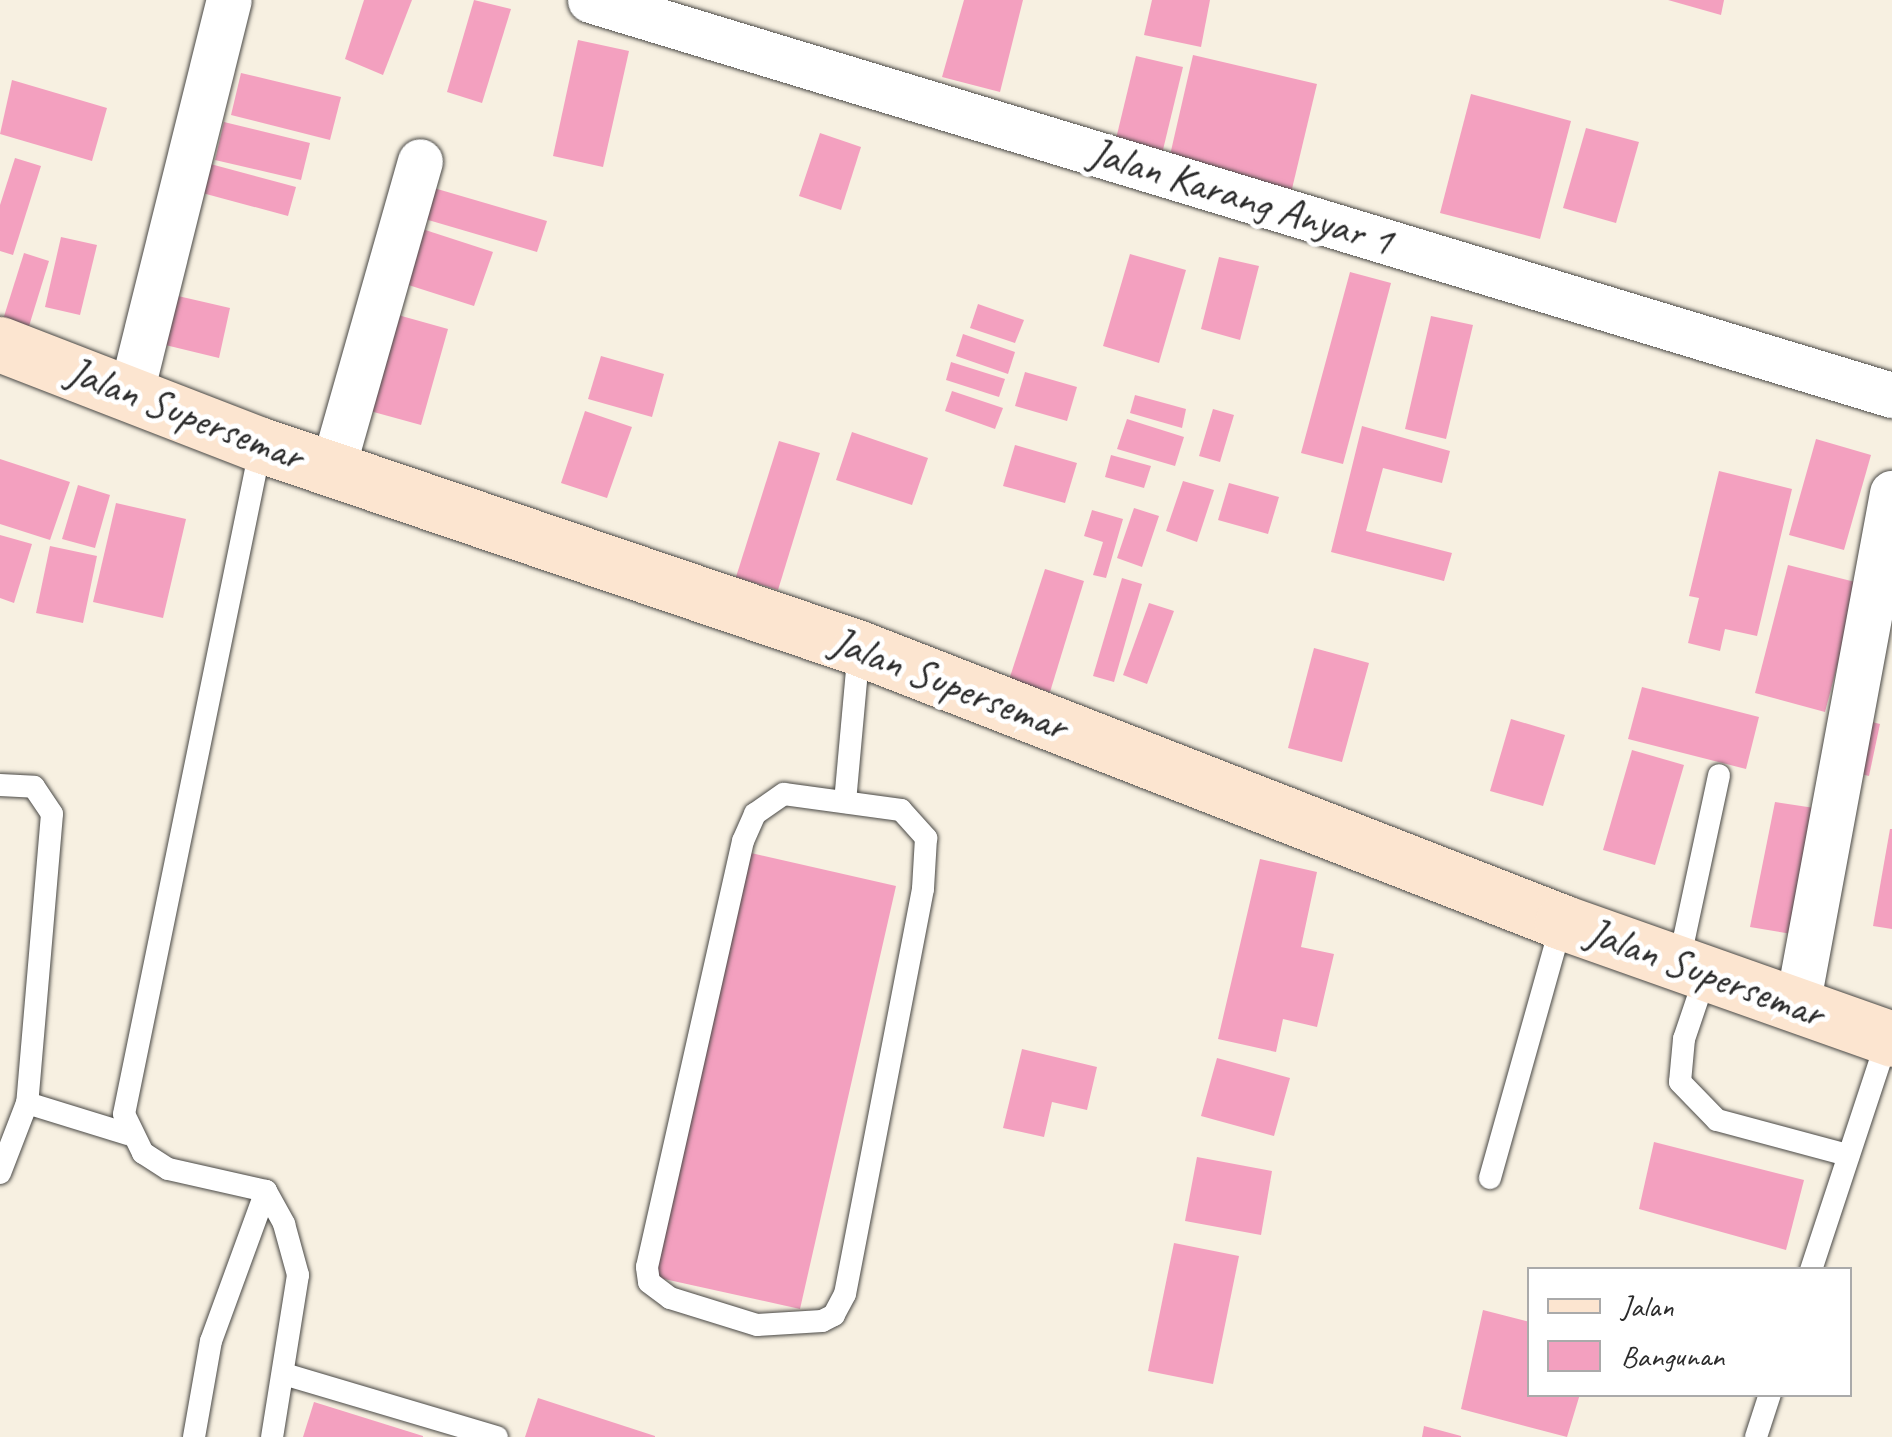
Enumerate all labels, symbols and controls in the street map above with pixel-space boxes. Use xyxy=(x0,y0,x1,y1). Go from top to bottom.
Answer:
street label: Jalan Karang Anyar 1 xyxy=(1084,127,1398,267)
street label: Jalan Supersemar xyxy=(60,346,310,482)
street label: Jalan Supersemar xyxy=(824,616,1074,752)
street label: Jalan Supersemar xyxy=(1580,907,1830,1039)
legend xyxy=(1527,1267,1852,1397)
text: Jalan xyxy=(1621,1287,1674,1325)
text: Bangunan xyxy=(1621,1337,1724,1375)

